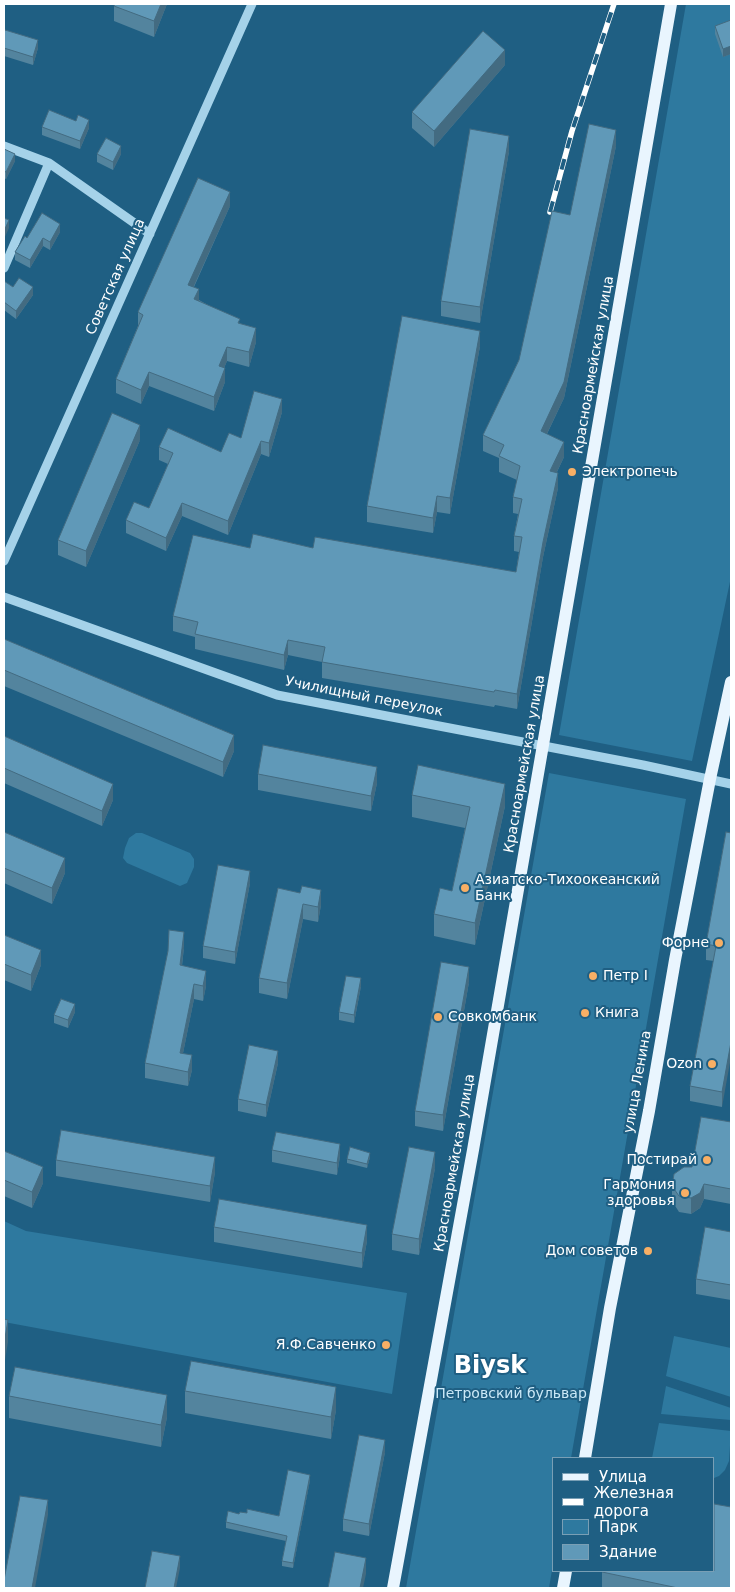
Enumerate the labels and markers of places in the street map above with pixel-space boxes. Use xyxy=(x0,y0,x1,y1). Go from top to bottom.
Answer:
place label: Электропечь xyxy=(582,464,678,480)
marker: Электропечь xyxy=(566,466,578,478)
place label: Азиатско-Тихоокеанский Банк xyxy=(475,872,660,904)
marker: Азиатско-Тихоокеанский Банк xyxy=(459,882,471,894)
place label: Форне xyxy=(662,935,709,951)
marker: Форне xyxy=(713,937,725,949)
place label: Петр I xyxy=(603,968,648,984)
marker: Петр I xyxy=(587,970,599,982)
place label: Книга xyxy=(595,1005,639,1021)
marker: Книга xyxy=(579,1007,591,1019)
place label: Совкомбанк xyxy=(448,1009,537,1025)
marker: Совкомбанк xyxy=(432,1011,444,1023)
place label: Ozon xyxy=(666,1056,702,1072)
marker: Ozon xyxy=(706,1058,718,1070)
place label: Постирай xyxy=(626,1152,697,1168)
marker: Постирай xyxy=(701,1154,713,1166)
place label: Гармония здоровья xyxy=(603,1177,675,1210)
marker: Гармония здоровья xyxy=(679,1187,691,1199)
place label: Дом советов xyxy=(545,1243,638,1259)
marker: Дом советов xyxy=(642,1245,654,1257)
place label: Я.Ф.Савченко xyxy=(276,1337,376,1353)
marker: Я.Ф.Савченко xyxy=(380,1339,392,1351)

